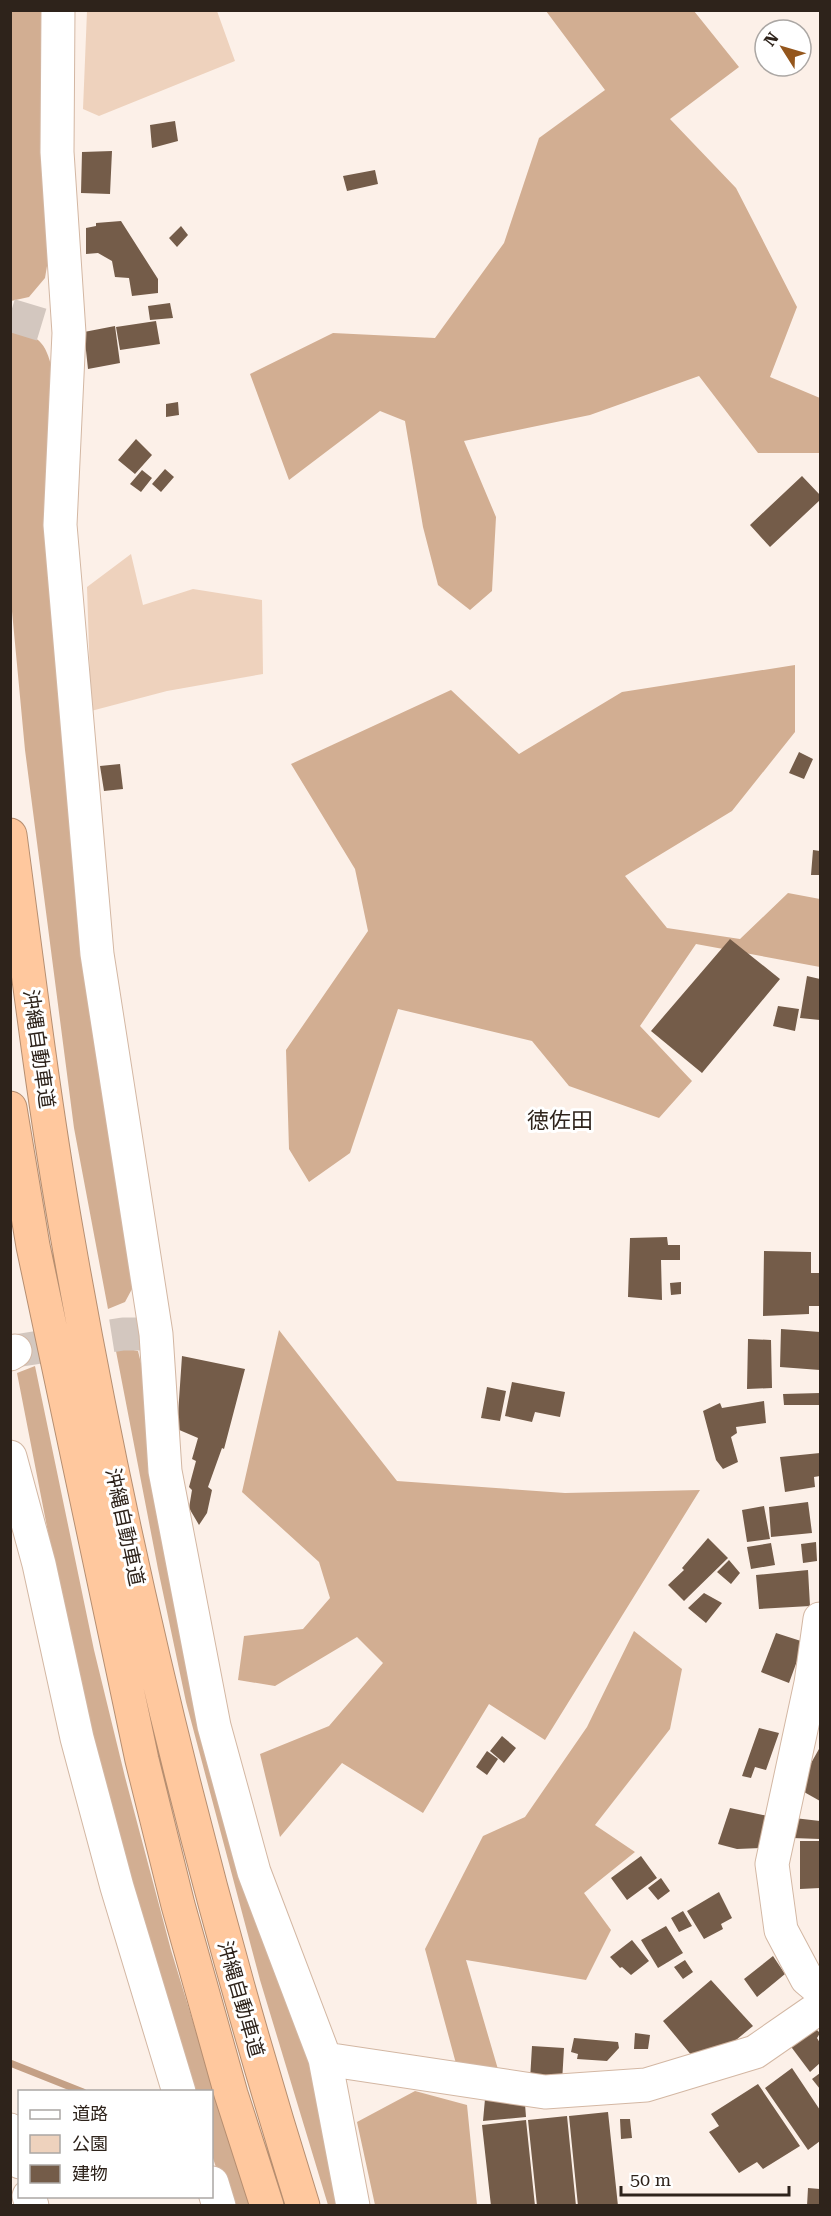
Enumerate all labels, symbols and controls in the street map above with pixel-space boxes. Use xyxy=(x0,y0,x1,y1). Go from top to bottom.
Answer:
north arrow xyxy=(753,18,813,78)
text: N xyxy=(760,29,783,50)
street label: 沖縄自動車道 xyxy=(19,988,59,1110)
district label: 徳佐田 xyxy=(527,1108,593,1133)
street label: 沖縄自動車道 xyxy=(101,1466,149,1588)
street label: 沖縄自動車道 xyxy=(213,1938,269,2060)
legend xyxy=(18,2090,213,2198)
text: 道路 xyxy=(72,2103,108,2124)
text: 公園 xyxy=(72,2133,108,2154)
scale bar xyxy=(621,2159,789,2197)
text: 建物 xyxy=(72,2163,108,2184)
text: 50 m xyxy=(630,2169,671,2190)

